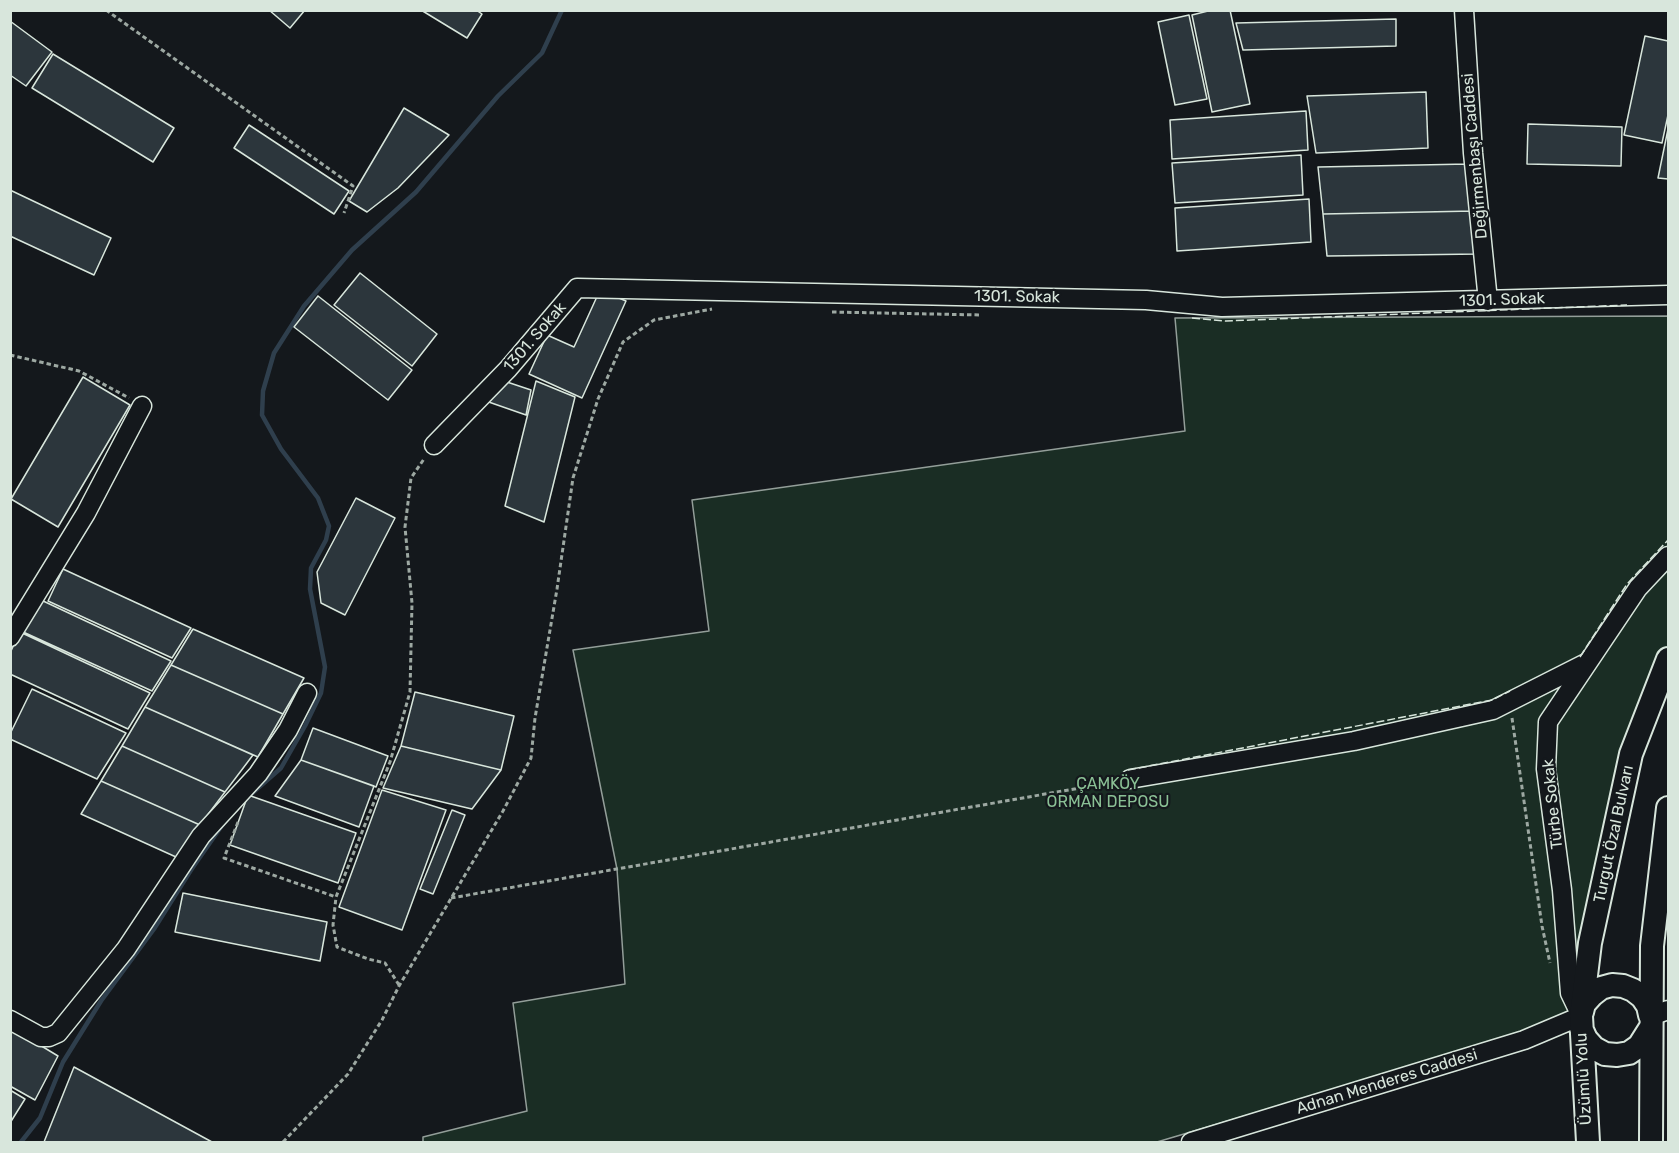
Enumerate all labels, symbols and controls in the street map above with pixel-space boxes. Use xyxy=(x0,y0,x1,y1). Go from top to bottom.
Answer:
street label: Değirmenbaşı Caddesi xyxy=(1458,72,1492,240)
street label: 1301. Sokak xyxy=(974,287,1060,307)
street label: 1301. Sokak xyxy=(1459,289,1545,311)
street label: 1301. Sokak xyxy=(500,298,570,376)
street label: Türbe Sokak xyxy=(1539,758,1567,850)
street label: Turgut Özal Bulvarı xyxy=(1590,764,1638,904)
park label: ÇAMKÖY ORMAN DEPOSU xyxy=(1047,774,1169,812)
street label: Üzümlü Yolu xyxy=(1572,1032,1596,1126)
street label: Adnan Menderes Caddesi xyxy=(1294,1045,1480,1119)

